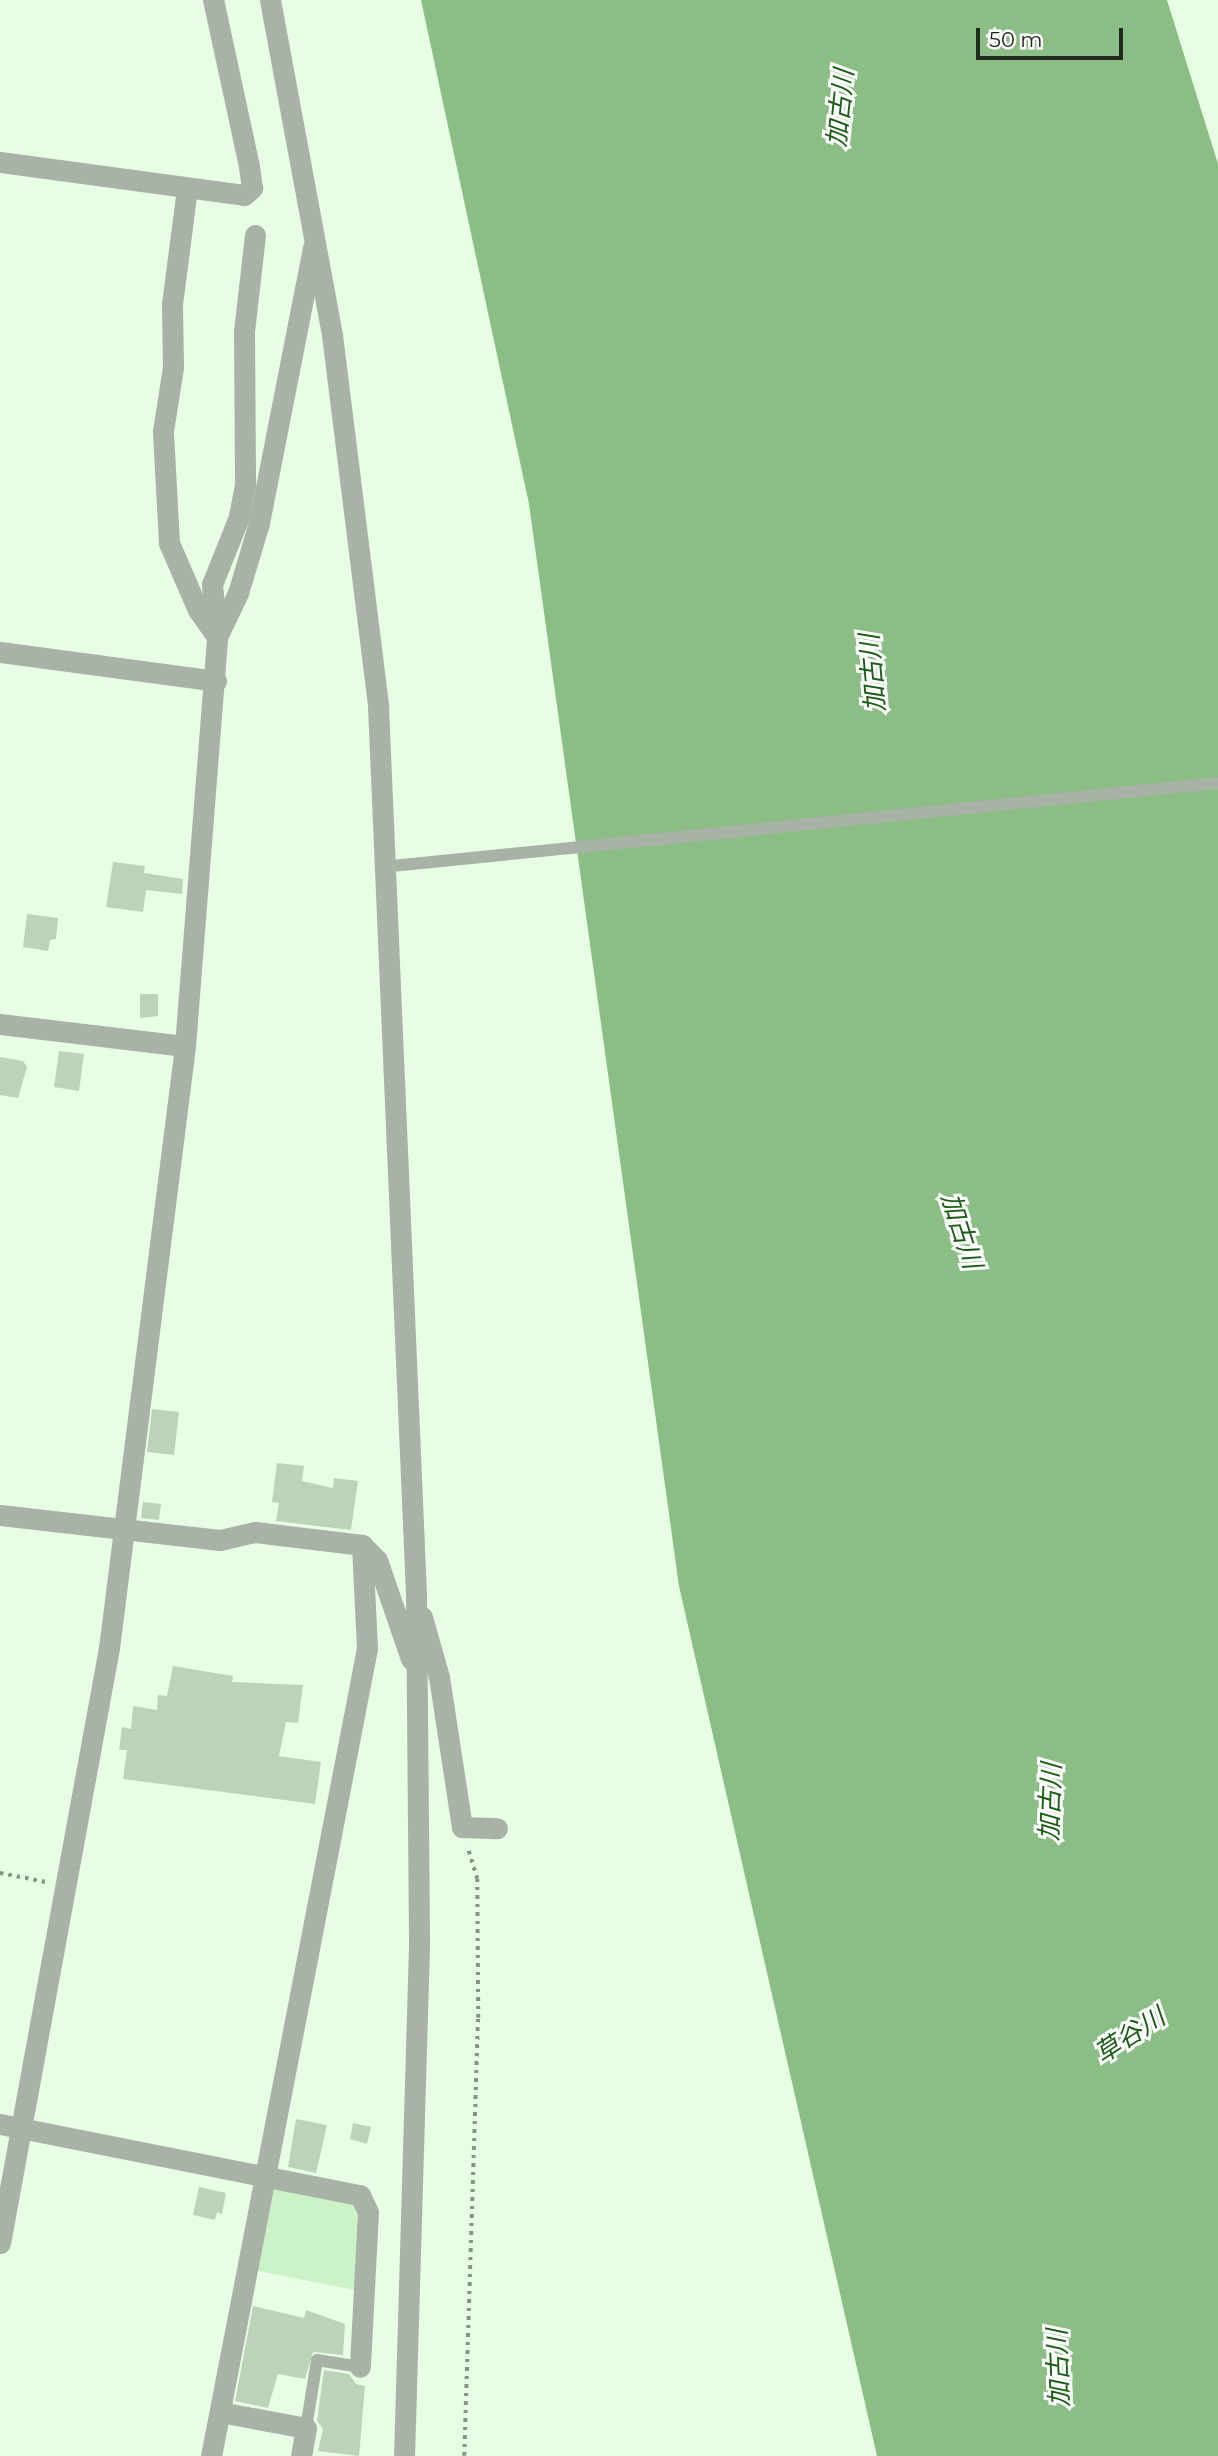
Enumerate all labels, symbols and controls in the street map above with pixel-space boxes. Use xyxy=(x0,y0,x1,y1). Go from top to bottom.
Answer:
scale bar xyxy=(980,14,1127,58)
text: 50 m xyxy=(989,27,1043,52)
water label: 加古川 xyxy=(821,68,861,148)
water label: 加古川 xyxy=(854,633,892,713)
water label: 加古川 xyxy=(934,1189,988,1273)
water label: 加古川 xyxy=(1034,1762,1068,1842)
water label: 草谷川 xyxy=(1089,2002,1171,2070)
water label: 加古川 xyxy=(1042,2328,1076,2408)

